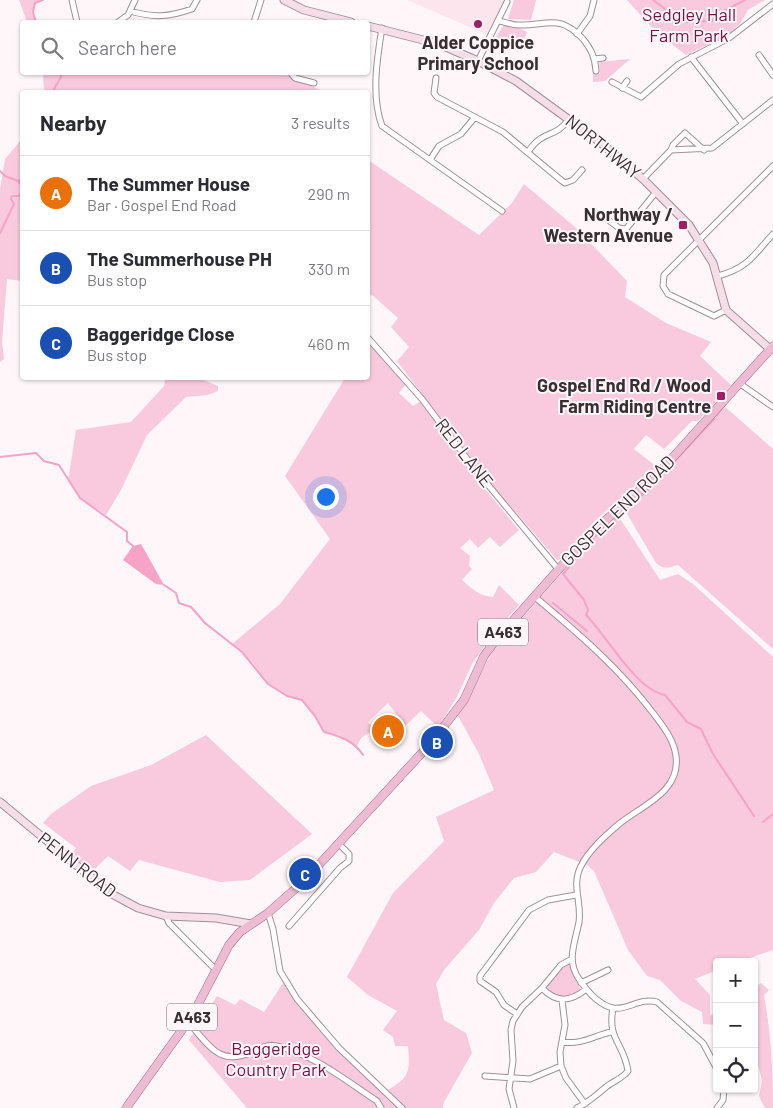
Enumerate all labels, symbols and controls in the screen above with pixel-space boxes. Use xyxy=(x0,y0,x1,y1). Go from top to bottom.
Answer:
park label: Sedgley Hall Farm Park xyxy=(642,3,736,46)
marker: Alder Coppice Primary School xyxy=(472,18,484,30)
search box xyxy=(20,20,370,75)
place label: Alder Coppice Primary School xyxy=(417,31,539,74)
icon: search xyxy=(38,34,66,62)
text: Search here xyxy=(78,36,177,59)
street label: NORTHWAY xyxy=(562,109,646,183)
text: Nearby xyxy=(40,110,106,135)
text: 3 results xyxy=(291,113,350,132)
text: The Summer House xyxy=(87,172,250,195)
text: A xyxy=(51,184,61,203)
text: 290 m xyxy=(308,184,350,203)
text: Bar · Gospel End Road xyxy=(87,195,237,214)
place label: Northway / Western Avenue xyxy=(544,203,673,246)
marker: Northway / Western Avenue xyxy=(677,219,689,231)
text: The Summerhouse PH xyxy=(87,247,272,270)
text: B xyxy=(51,259,61,278)
text: 330 m xyxy=(308,259,350,278)
text: Bus stop xyxy=(87,270,147,289)
text: Baggeridge Close xyxy=(87,322,235,345)
text: C xyxy=(51,334,61,353)
text: 460 m xyxy=(307,334,350,353)
text: Bus stop xyxy=(87,345,147,364)
place label: Gospel End Rd / Wood Farm Riding Centre xyxy=(537,374,711,417)
marker: Gospel End Rd / Wood Farm Riding Centre xyxy=(715,390,727,402)
street label: RED LANE xyxy=(431,414,498,491)
street label: GOSPEL END ROAD xyxy=(556,450,679,570)
your location xyxy=(313,484,339,510)
road number: A463 xyxy=(478,618,528,646)
pin: A xyxy=(372,712,404,750)
pin: B xyxy=(421,723,453,761)
street label: PENN ROAD xyxy=(34,827,121,902)
pin: C xyxy=(289,855,321,893)
map controls xyxy=(713,958,758,1093)
button: + xyxy=(713,958,758,1003)
button: − xyxy=(713,1003,758,1048)
road number: A463 xyxy=(167,1004,217,1030)
park label: Baggeridge Country Park xyxy=(226,1037,326,1080)
button: locate xyxy=(713,1048,758,1093)

